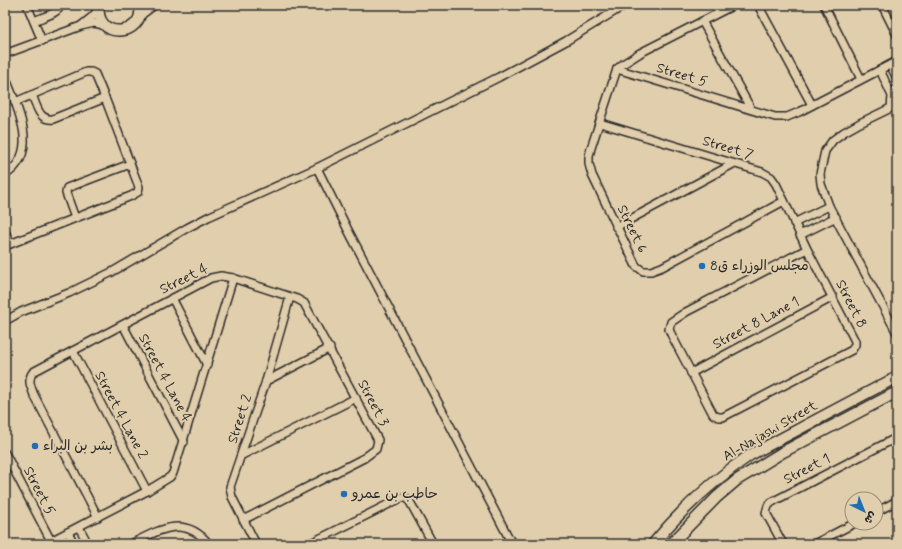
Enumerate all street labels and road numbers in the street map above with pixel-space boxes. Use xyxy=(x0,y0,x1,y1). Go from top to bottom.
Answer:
street label: Street 5 xyxy=(654,59,710,91)
street label: Street 7 xyxy=(700,132,756,164)
street label: Street 6 xyxy=(613,202,651,256)
street label: Street 4 xyxy=(157,260,211,298)
street label: Street 8 xyxy=(831,277,871,331)
street label: Street 8 Lane 1 xyxy=(710,293,802,353)
street label: Street 4 Lane 4 xyxy=(134,331,196,425)
street label: Street 4 Lane 2 xyxy=(90,368,152,462)
street label: Street 3 xyxy=(353,377,393,429)
street label: Street 2 xyxy=(224,392,256,446)
street label: Al-Najashi Street xyxy=(719,396,821,465)
street label: Street 1 xyxy=(781,450,833,488)
street label: Street 5 xyxy=(19,464,59,518)

